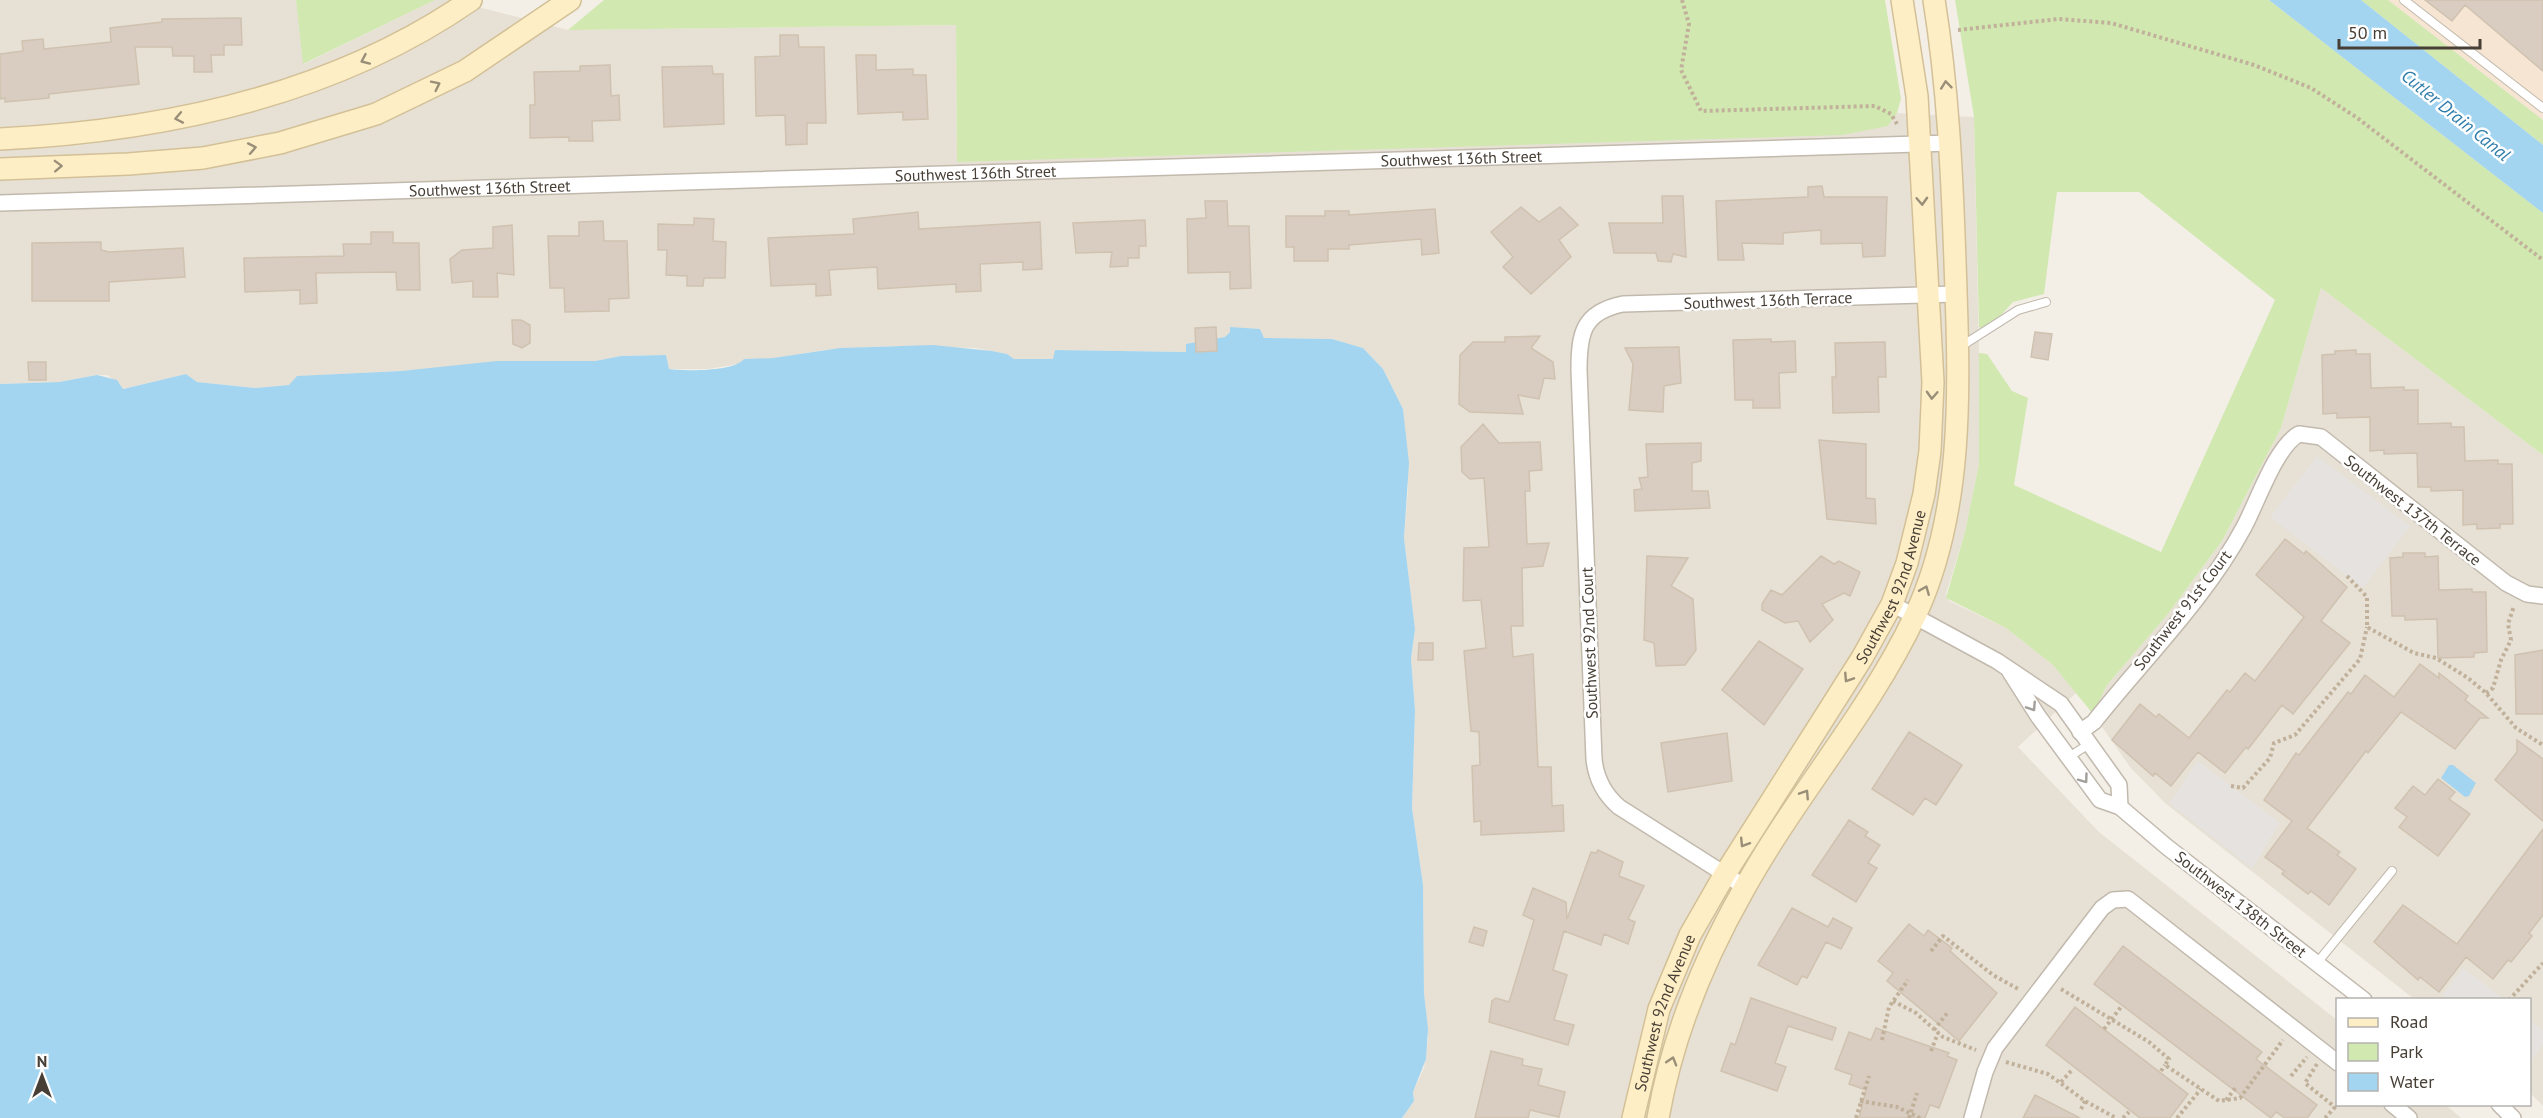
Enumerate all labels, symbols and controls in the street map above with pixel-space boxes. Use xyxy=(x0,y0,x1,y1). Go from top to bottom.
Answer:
scale bar xyxy=(2339,12,2480,50)
text: 50 m xyxy=(2348,21,2387,44)
one-way arrow xyxy=(361,52,372,64)
water label: Cutler Drain Canal xyxy=(2397,64,2515,166)
one-way arrow xyxy=(1941,80,1953,89)
one-way arrow xyxy=(429,81,440,92)
one-way arrow xyxy=(175,111,185,124)
one-way arrow xyxy=(247,142,257,155)
street label: Southwest 136th Street xyxy=(1380,146,1543,171)
one-way arrow xyxy=(54,160,63,173)
street label: Southwest 136th Street xyxy=(894,161,1057,185)
street label: Southwest 136th Street xyxy=(409,175,571,200)
one-way arrow xyxy=(1915,196,1928,205)
street label: Southwest 136th Terrace xyxy=(1683,287,1853,313)
one-way arrow xyxy=(1926,391,1939,400)
street label: Southwest 137th Terrace xyxy=(2340,450,2486,570)
street label: Southwest 92nd Avenue xyxy=(1851,508,1930,667)
street label: Southwest 91st Court xyxy=(2129,545,2235,674)
street label: Southwest 92nd Court xyxy=(1576,566,1602,719)
one-way arrow xyxy=(1918,586,1930,597)
one-way arrow xyxy=(1845,672,1856,683)
one-way arrow xyxy=(2025,700,2036,711)
one-way arrow xyxy=(2077,772,2088,783)
one-way arrow xyxy=(1798,790,1810,800)
one-way arrow xyxy=(1740,837,1752,847)
street label: Southwest 138th Street xyxy=(2171,846,2311,962)
street label: Southwest 92nd Avenue xyxy=(1630,931,1699,1093)
legend xyxy=(2336,998,2531,1106)
text: Road xyxy=(2390,1010,2428,1033)
text: Park xyxy=(2390,1040,2423,1063)
north arrow xyxy=(12,1046,72,1106)
text: N xyxy=(37,1051,47,1071)
one-way arrow xyxy=(1665,1056,1677,1067)
text: Water xyxy=(2390,1070,2434,1093)

